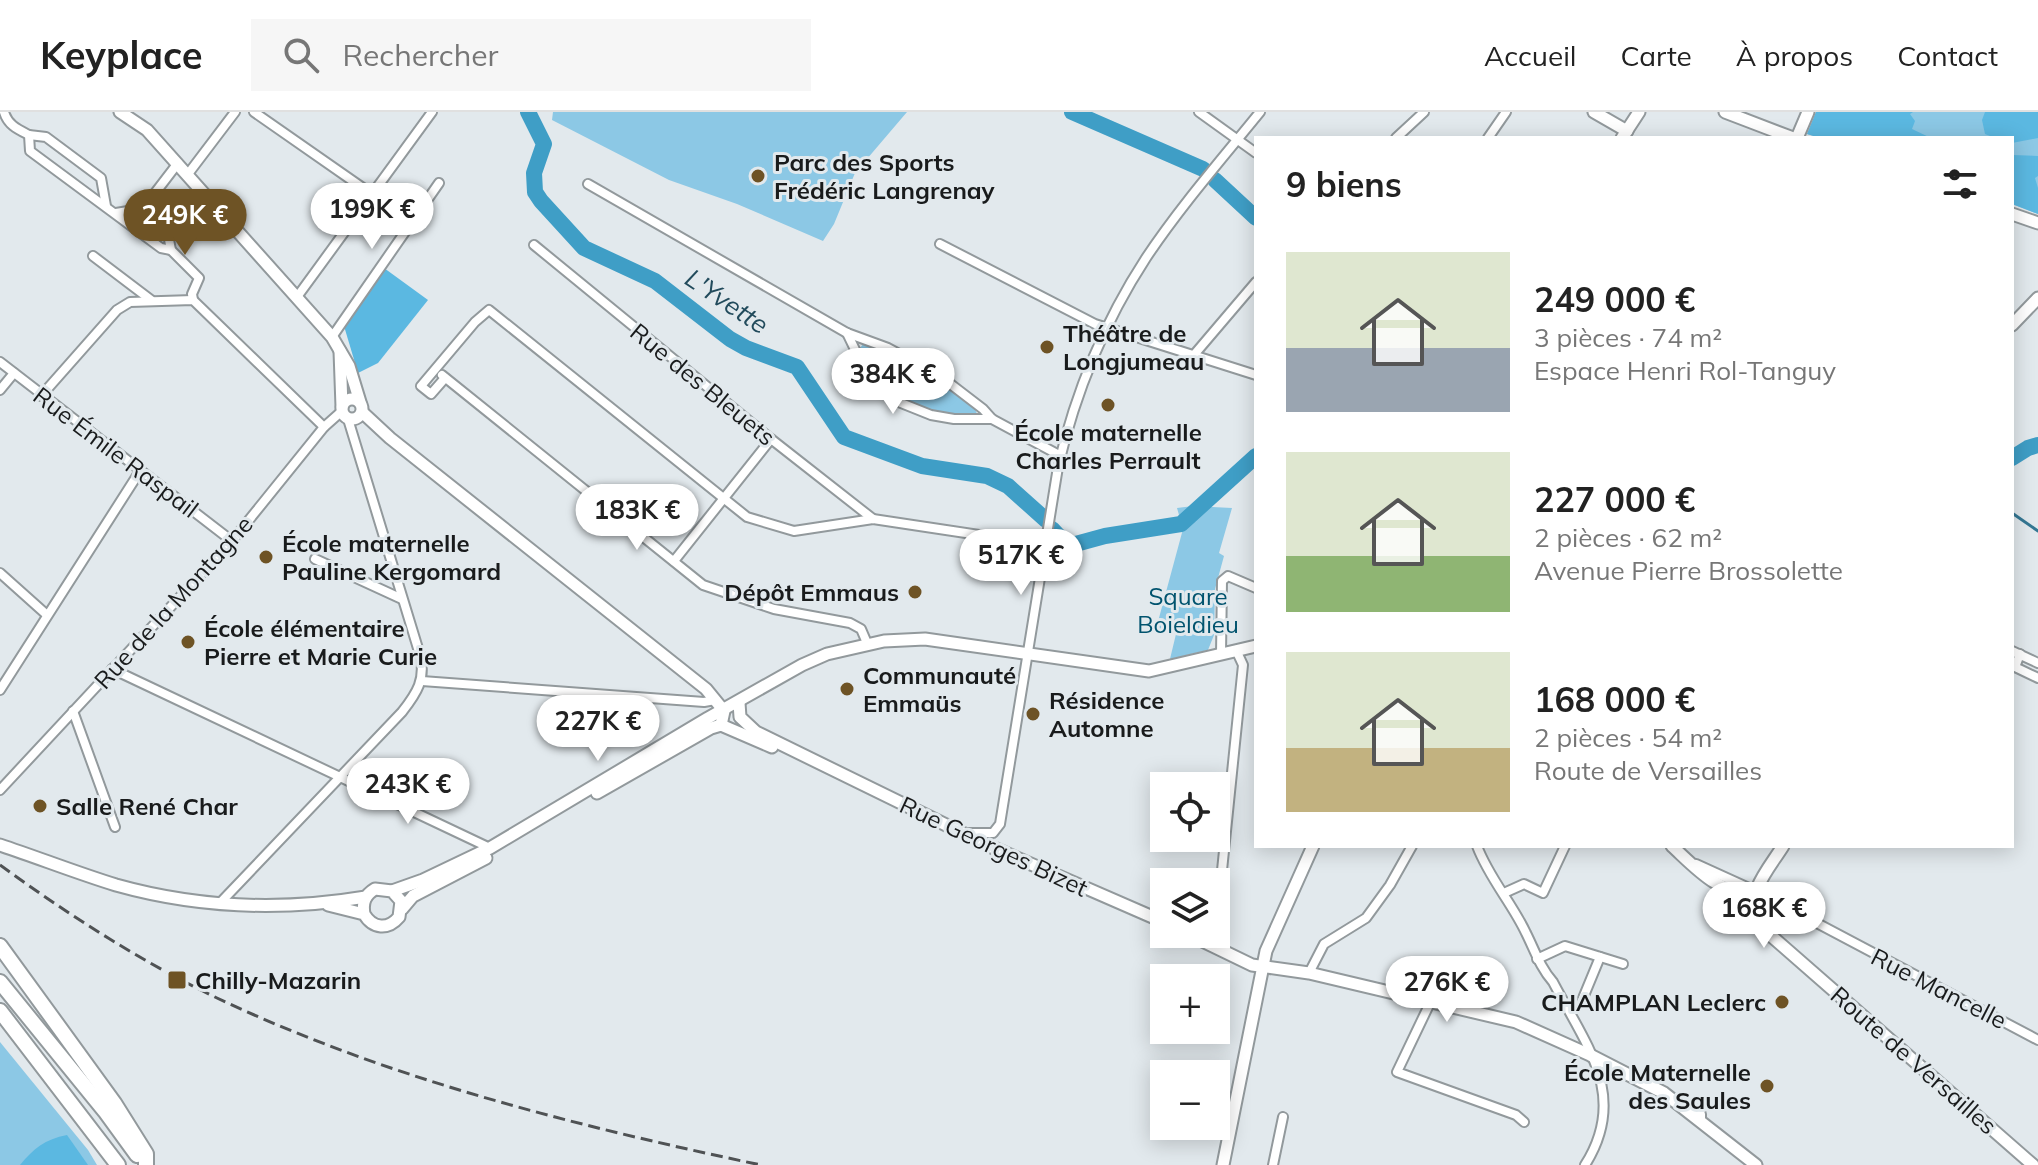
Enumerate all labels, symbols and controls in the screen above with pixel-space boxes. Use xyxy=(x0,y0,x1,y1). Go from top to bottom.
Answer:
search box xyxy=(251,19,811,91)
text: Keyplace xyxy=(40,31,203,79)
icon: search xyxy=(279,33,323,77)
text: Rechercher xyxy=(343,36,498,74)
text: Accueil xyxy=(1484,38,1577,73)
text: Carte xyxy=(1621,38,1692,73)
text: À propos xyxy=(1736,38,1853,73)
text: Contact xyxy=(1897,38,1998,73)
place label: Parc des Sports Frédéric Langrenay xyxy=(774,147,996,205)
icon: filters xyxy=(1938,162,1982,206)
text: 9 biens xyxy=(1286,163,1402,206)
marker: Parc des Sports Frédéric Langrenay xyxy=(749,167,767,185)
pin: 199K € xyxy=(307,183,437,251)
pin: 249K € xyxy=(120,189,250,257)
text: 199K € xyxy=(329,192,415,225)
text: 249K € xyxy=(142,198,228,231)
water label: L'Yvette xyxy=(679,261,775,341)
text: 249 000 € xyxy=(1534,278,1695,321)
icon: home xyxy=(1350,284,1446,380)
street label: Rue des Bleuets xyxy=(625,316,781,452)
place label: Théâtre de Longjumeau xyxy=(1063,318,1204,376)
text: 3 pièces · 74 m² xyxy=(1534,321,1722,354)
marker: Théâtre de Longjumeau xyxy=(1038,338,1056,356)
pin: 384K € xyxy=(828,348,958,416)
text: Espace Henri Rol-Tanguy xyxy=(1534,354,1836,387)
text: 384K € xyxy=(850,357,936,390)
street label: Rue Émile Raspail xyxy=(28,380,204,524)
marker: École maternelle Charles Perrault xyxy=(1099,396,1117,414)
place label: École maternelle Charles Perrault xyxy=(1014,417,1202,475)
text: 227 000 € xyxy=(1534,478,1695,521)
pin: 183K € xyxy=(572,484,702,552)
icon: home xyxy=(1350,484,1446,580)
text: 183K € xyxy=(594,493,680,526)
street label: Rue de la Montagne xyxy=(87,509,259,695)
text: 2 pièces · 62 m² xyxy=(1534,521,1722,554)
place label: École maternelle Pauline Kergomard xyxy=(282,528,501,586)
pin: 517K € xyxy=(956,529,1086,597)
text: 517K € xyxy=(978,538,1064,571)
marker: École maternelle Pauline Kergomard xyxy=(257,548,275,566)
text: Avenue Pierre Brossolette xyxy=(1534,554,1843,587)
place label: Dépôt Emmaus xyxy=(724,577,899,607)
park label: Square Boieldieu xyxy=(1137,581,1239,639)
marker: Dépôt Emmaus xyxy=(906,583,924,601)
place label: École élémentaire Pierre et Marie Curie xyxy=(204,613,437,671)
marker: École élémentaire Pierre et Marie Curie xyxy=(179,633,197,651)
place label: Communauté Emmaüs xyxy=(863,660,1016,718)
text: 168 000 € xyxy=(1534,678,1695,721)
marker: Communauté Emmaüs xyxy=(838,680,856,698)
icon: home xyxy=(1350,684,1446,780)
place label: Résidence Automne xyxy=(1049,685,1165,743)
pin: 227K € xyxy=(533,695,663,763)
text: 227K € xyxy=(555,704,641,737)
marker: Résidence Automne xyxy=(1024,705,1042,723)
text: 2 pièces · 54 m² xyxy=(1534,721,1722,754)
text: Route de Versailles xyxy=(1534,754,1762,787)
pin: 243K € xyxy=(343,758,473,826)
text: 243K € xyxy=(365,767,451,800)
map controls xyxy=(1150,772,1230,1140)
button: locate xyxy=(1150,772,1230,852)
street label: Rue Georges Bizet xyxy=(895,789,1093,903)
place label: Salle René Char xyxy=(56,791,238,821)
marker: Salle René Char xyxy=(31,797,49,815)
button: layers xyxy=(1150,868,1230,948)
pin: 168K € xyxy=(1699,882,1829,950)
text: 168K € xyxy=(1721,891,1807,924)
street label: Rue Mancelle xyxy=(1866,941,2012,1035)
pin: 276K € xyxy=(1382,956,1512,1024)
button: + xyxy=(1150,964,1230,1044)
place label: Chilly-Mazarin xyxy=(195,965,361,995)
text: 276K € xyxy=(1404,965,1490,998)
marker: Chilly-Mazarin xyxy=(166,969,188,991)
street label: Route de Versailles xyxy=(1825,980,2003,1140)
place label: CHAMPLAN Leclerc xyxy=(1541,987,1766,1017)
marker: CHAMPLAN Leclerc xyxy=(1773,993,1791,1011)
place label: École Maternelle des Saules xyxy=(1564,1057,1751,1115)
button: − xyxy=(1150,1060,1230,1140)
marker: École Maternelle des Saules xyxy=(1758,1077,1776,1095)

